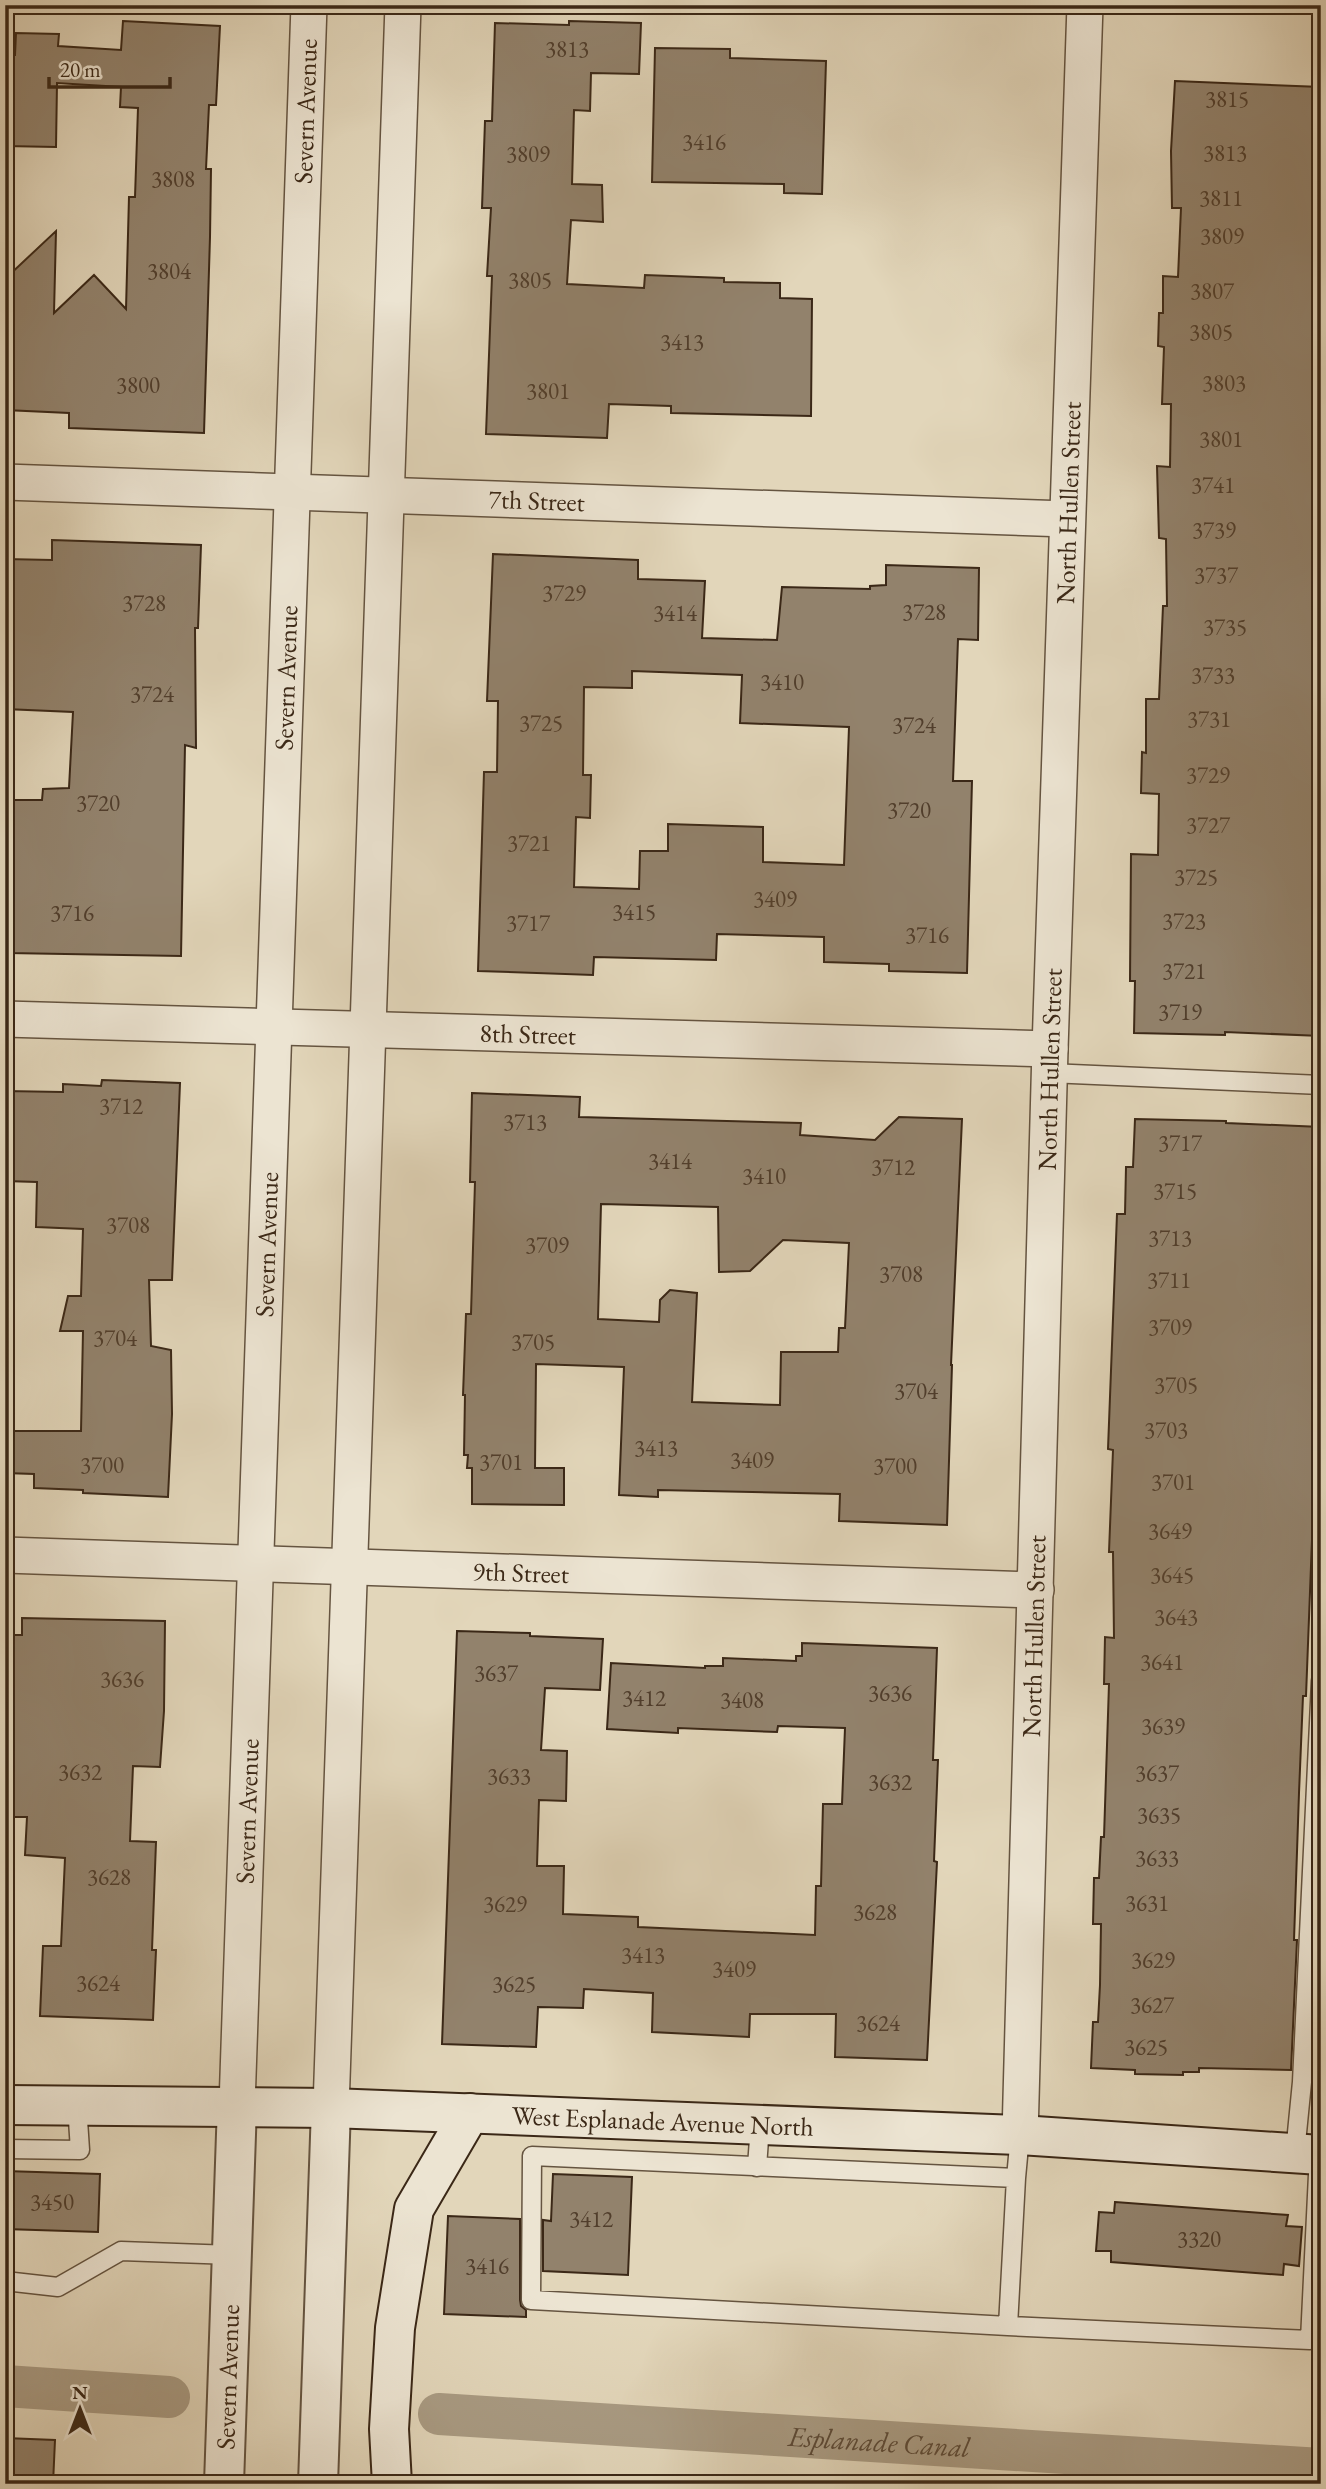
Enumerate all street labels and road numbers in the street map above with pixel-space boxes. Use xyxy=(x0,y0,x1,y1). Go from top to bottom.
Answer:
street label: Severn Avenue xyxy=(286,38,325,184)
street label: North Hullen Street xyxy=(1048,401,1089,604)
street label: 7th Street xyxy=(488,482,585,519)
street label: Severn Avenue xyxy=(266,605,305,751)
street label: North Hullen Street xyxy=(1030,968,1070,1171)
street label: 8th Street xyxy=(479,1016,576,1052)
street label: Severn Avenue xyxy=(247,1171,286,1318)
street label: North Hullen Street xyxy=(1014,1535,1054,1738)
street label: 9th Street xyxy=(472,1554,569,1591)
street label: Severn Avenue xyxy=(228,1738,267,1884)
street label: West Esplanade Avenue North xyxy=(511,2098,814,2144)
street label: Severn Avenue xyxy=(208,2304,247,2450)

